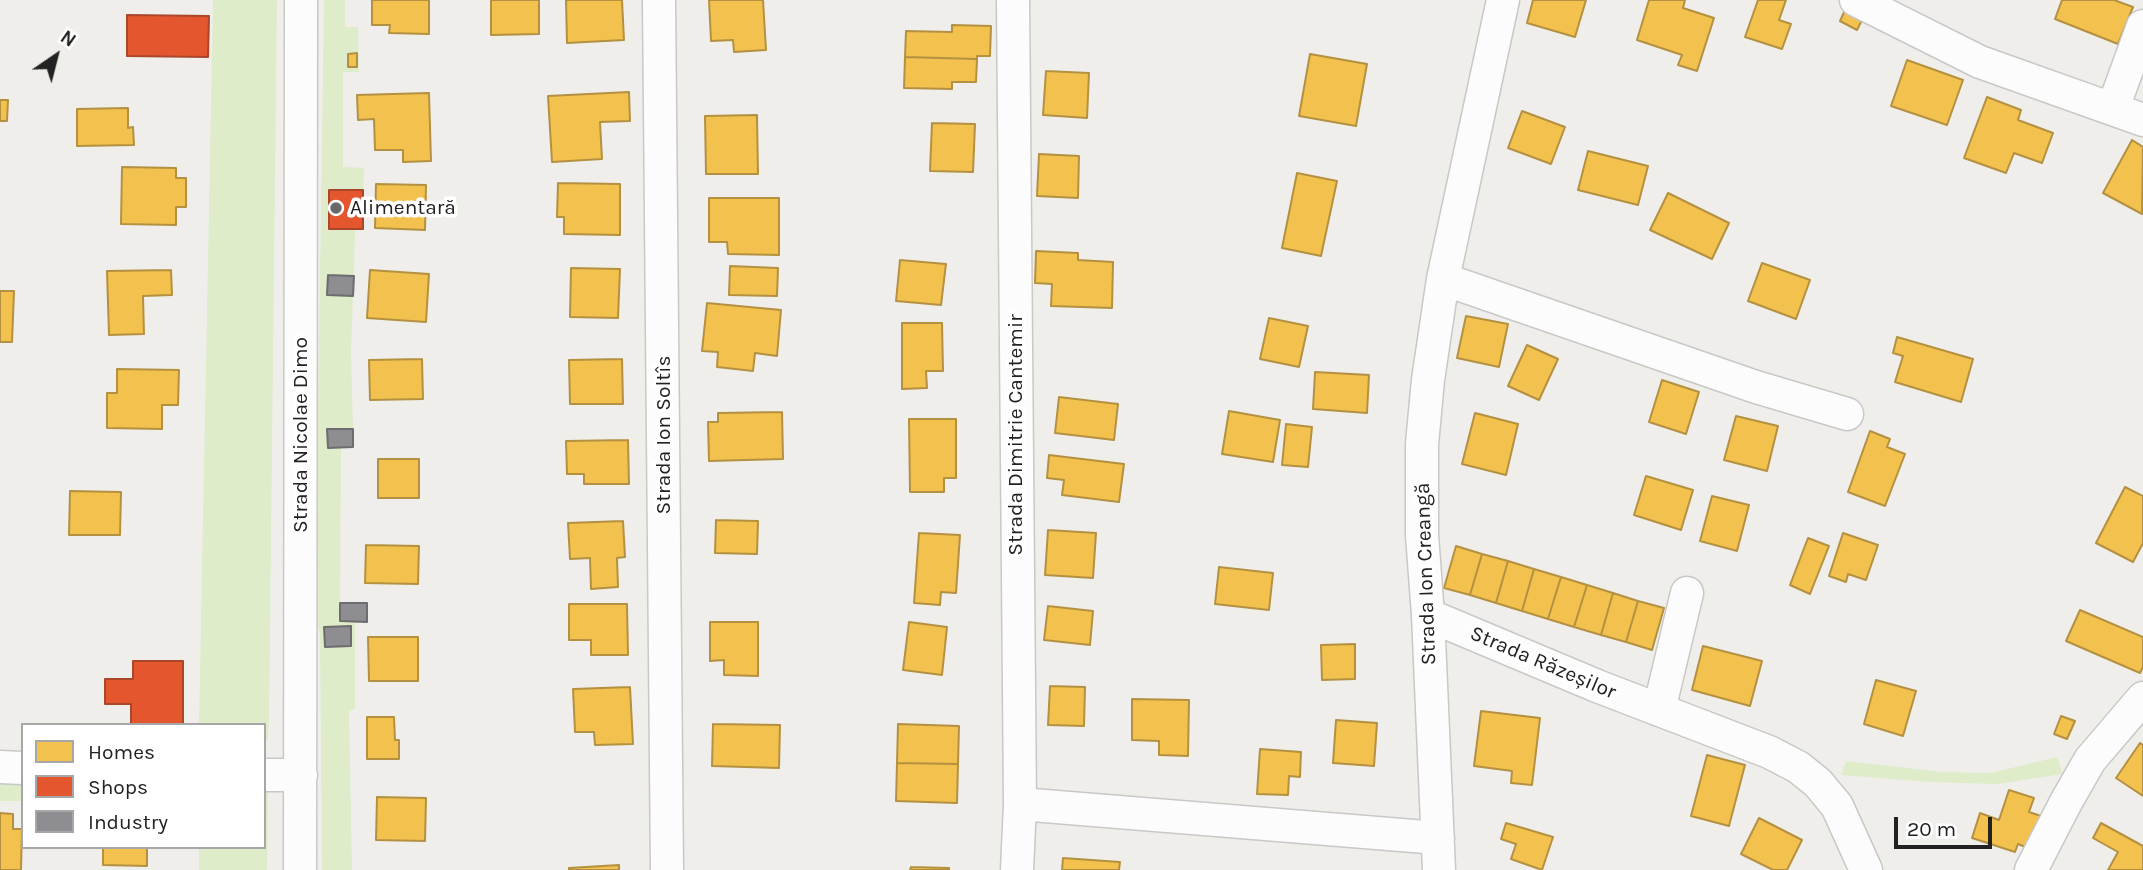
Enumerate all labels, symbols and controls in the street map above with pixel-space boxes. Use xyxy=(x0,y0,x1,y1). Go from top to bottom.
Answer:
north arrow xyxy=(21,21,91,91)
text: N xyxy=(56,26,80,52)
place label: Alimentară xyxy=(350,195,456,221)
marker: Alimentară xyxy=(328,200,344,216)
street label: Strada Dimitrie Cantemir xyxy=(1003,314,1029,556)
street label: Strada Nicolae Dimo xyxy=(288,337,314,533)
street label: Strada Ion Soltîs xyxy=(651,356,677,514)
street label: Strada Ion Creangă xyxy=(1410,482,1442,666)
street label: Strada Răzeșilor xyxy=(1466,621,1620,705)
legend xyxy=(21,723,266,849)
text: Homes xyxy=(88,740,155,764)
text: Shops xyxy=(88,775,148,799)
scale bar xyxy=(1898,804,1996,848)
text: Industry xyxy=(88,810,168,834)
text: 20 m xyxy=(1907,817,1956,841)

